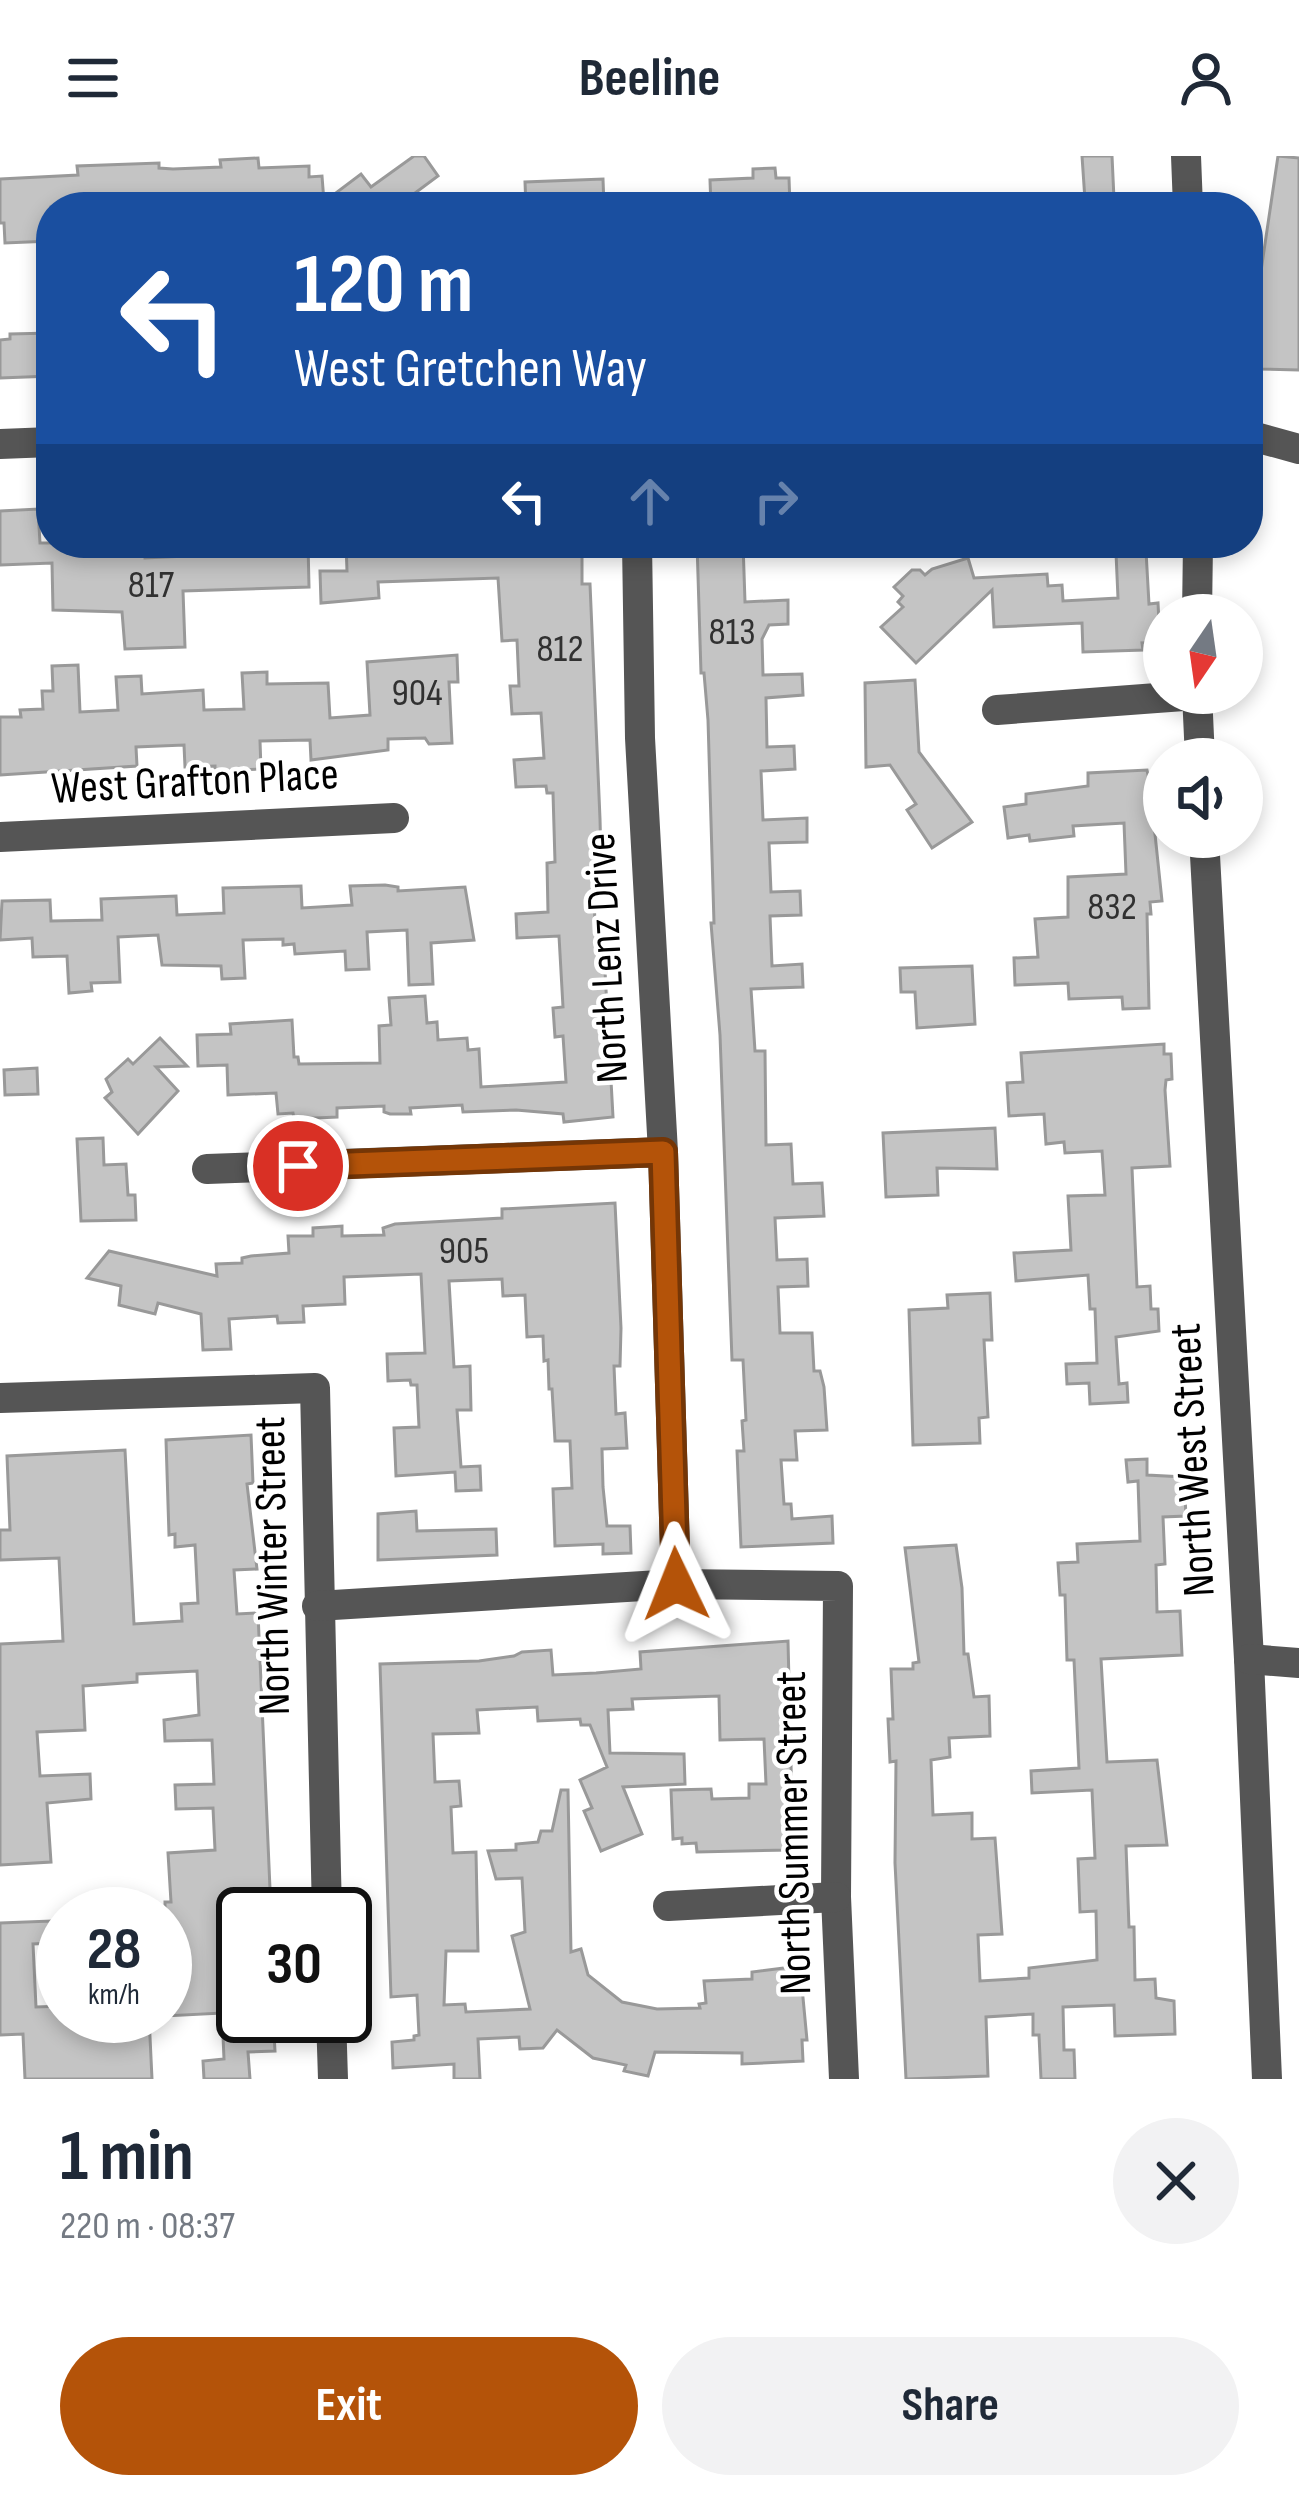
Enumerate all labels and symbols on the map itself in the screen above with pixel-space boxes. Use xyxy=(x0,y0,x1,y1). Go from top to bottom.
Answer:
house number: 817 xyxy=(128,562,175,609)
north arrow xyxy=(1143,594,1263,714)
house number: 813 xyxy=(708,609,756,656)
house number: 812 xyxy=(536,626,584,673)
house number: 904 xyxy=(392,670,442,717)
street label: West Grafton Place xyxy=(50,747,340,817)
street label: North Lenz Drive xyxy=(573,831,641,1085)
house number: 832 xyxy=(1087,884,1137,931)
pin xyxy=(247,1115,349,1217)
house number: 905 xyxy=(439,1228,489,1275)
street label: North West Street xyxy=(1158,1322,1228,1598)
street label: North Winter Street xyxy=(243,1416,303,1716)
position arrow xyxy=(613,1521,739,1647)
street label: North Summer Street xyxy=(764,1670,824,1996)
speed limit sign: 30 xyxy=(216,1887,372,2043)

